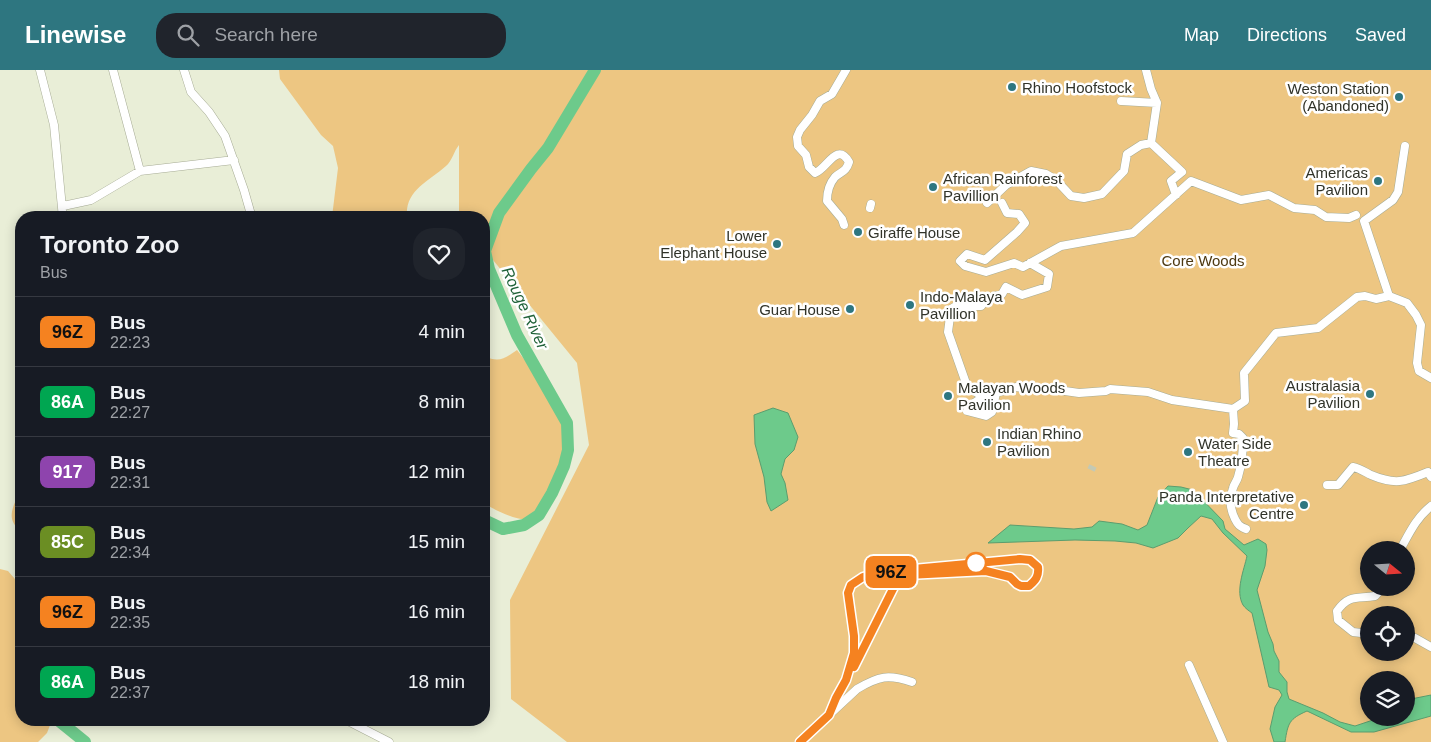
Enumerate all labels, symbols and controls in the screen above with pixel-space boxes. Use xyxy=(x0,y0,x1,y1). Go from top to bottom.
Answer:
search box xyxy=(156,13,506,58)
text: Linewise xyxy=(25,21,126,48)
icon: search xyxy=(174,21,202,49)
text: Search here xyxy=(214,24,318,45)
text: Map xyxy=(1184,25,1219,45)
text: Directions xyxy=(1247,25,1327,45)
text: Saved xyxy=(1355,25,1406,45)
place label: Rhino Hoofstock xyxy=(1022,79,1133,96)
place label: Weston Station (Abandoned) xyxy=(1288,80,1389,114)
marker: Rhino Hoofstock xyxy=(1006,81,1018,93)
marker: Weston Station (Abandoned) xyxy=(1393,91,1405,103)
place label: Americas Pavilion xyxy=(1305,164,1368,198)
place label: African Rainforest Pavillion xyxy=(943,170,1063,204)
marker: Americas Pavilion xyxy=(1372,175,1384,187)
marker: African Rainforest Pavillion xyxy=(927,181,939,193)
place label: Giraffe House xyxy=(868,224,960,241)
marker: Giraffe House xyxy=(852,226,864,238)
place label: Lower Elephant House xyxy=(660,227,767,261)
button: heart xyxy=(413,228,465,280)
text: Toronto Zoo xyxy=(40,231,180,258)
marker: Lower Elephant House xyxy=(771,238,783,250)
park label: Core Woods xyxy=(1161,252,1245,269)
text: Bus xyxy=(40,264,68,281)
water label: Rouge River xyxy=(499,264,552,352)
place label: Indo-Malaya Pavillion xyxy=(920,288,1003,322)
marker: Indo-Malaya Pavillion xyxy=(904,299,916,311)
place label: Guar House xyxy=(759,301,840,318)
marker: Guar House xyxy=(844,303,856,315)
text: Bus xyxy=(110,312,146,333)
text: 4 min xyxy=(419,321,465,342)
text: 96Z xyxy=(52,322,83,342)
text: 22:23 xyxy=(110,334,150,351)
place label: Australasia Pavilion xyxy=(1286,377,1361,411)
place label: Malayan Woods Pavilion xyxy=(958,379,1065,413)
text: Bus xyxy=(110,382,146,403)
marker: Australasia Pavilion xyxy=(1364,388,1376,400)
marker: Malayan Woods Pavilion xyxy=(942,390,954,402)
text: 8 min xyxy=(419,391,465,412)
text: 86A xyxy=(51,392,84,412)
text: 22:27 xyxy=(110,404,150,421)
place label: Indian Rhino Pavilion xyxy=(997,425,1081,459)
place label: Water Side Theatre xyxy=(1198,435,1272,469)
marker: Indian Rhino Pavilion xyxy=(981,436,993,448)
marker: Water Side Theatre xyxy=(1182,446,1194,458)
text: Bus xyxy=(110,452,146,473)
text: 12 min xyxy=(408,461,465,482)
text: 917 xyxy=(52,462,83,482)
text: 22:31 xyxy=(110,474,150,491)
place label: Panda Interpretative Centre xyxy=(1159,488,1294,522)
marker: Panda Interpretative Centre xyxy=(1298,499,1310,511)
text: Bus xyxy=(110,522,146,543)
text: 15 min xyxy=(408,531,465,552)
text: 85C xyxy=(51,532,84,552)
north arrow xyxy=(1360,541,1415,596)
map controls xyxy=(1360,541,1415,726)
text: 22:34 xyxy=(110,544,150,561)
unlabelled marker xyxy=(965,552,987,574)
line badge: 96Z xyxy=(862,556,920,588)
text: 96Z xyxy=(875,562,907,582)
text: Bus xyxy=(110,592,146,613)
text: 16 min xyxy=(408,601,465,622)
text: 96Z xyxy=(52,602,83,622)
button: locate xyxy=(1360,606,1415,661)
text: 22:35 xyxy=(110,614,150,631)
text: Bus xyxy=(110,662,146,683)
text: 18 min xyxy=(408,671,465,692)
button: layers xyxy=(1360,671,1415,726)
text: 86A xyxy=(51,672,84,692)
text: 22:37 xyxy=(110,684,150,701)

